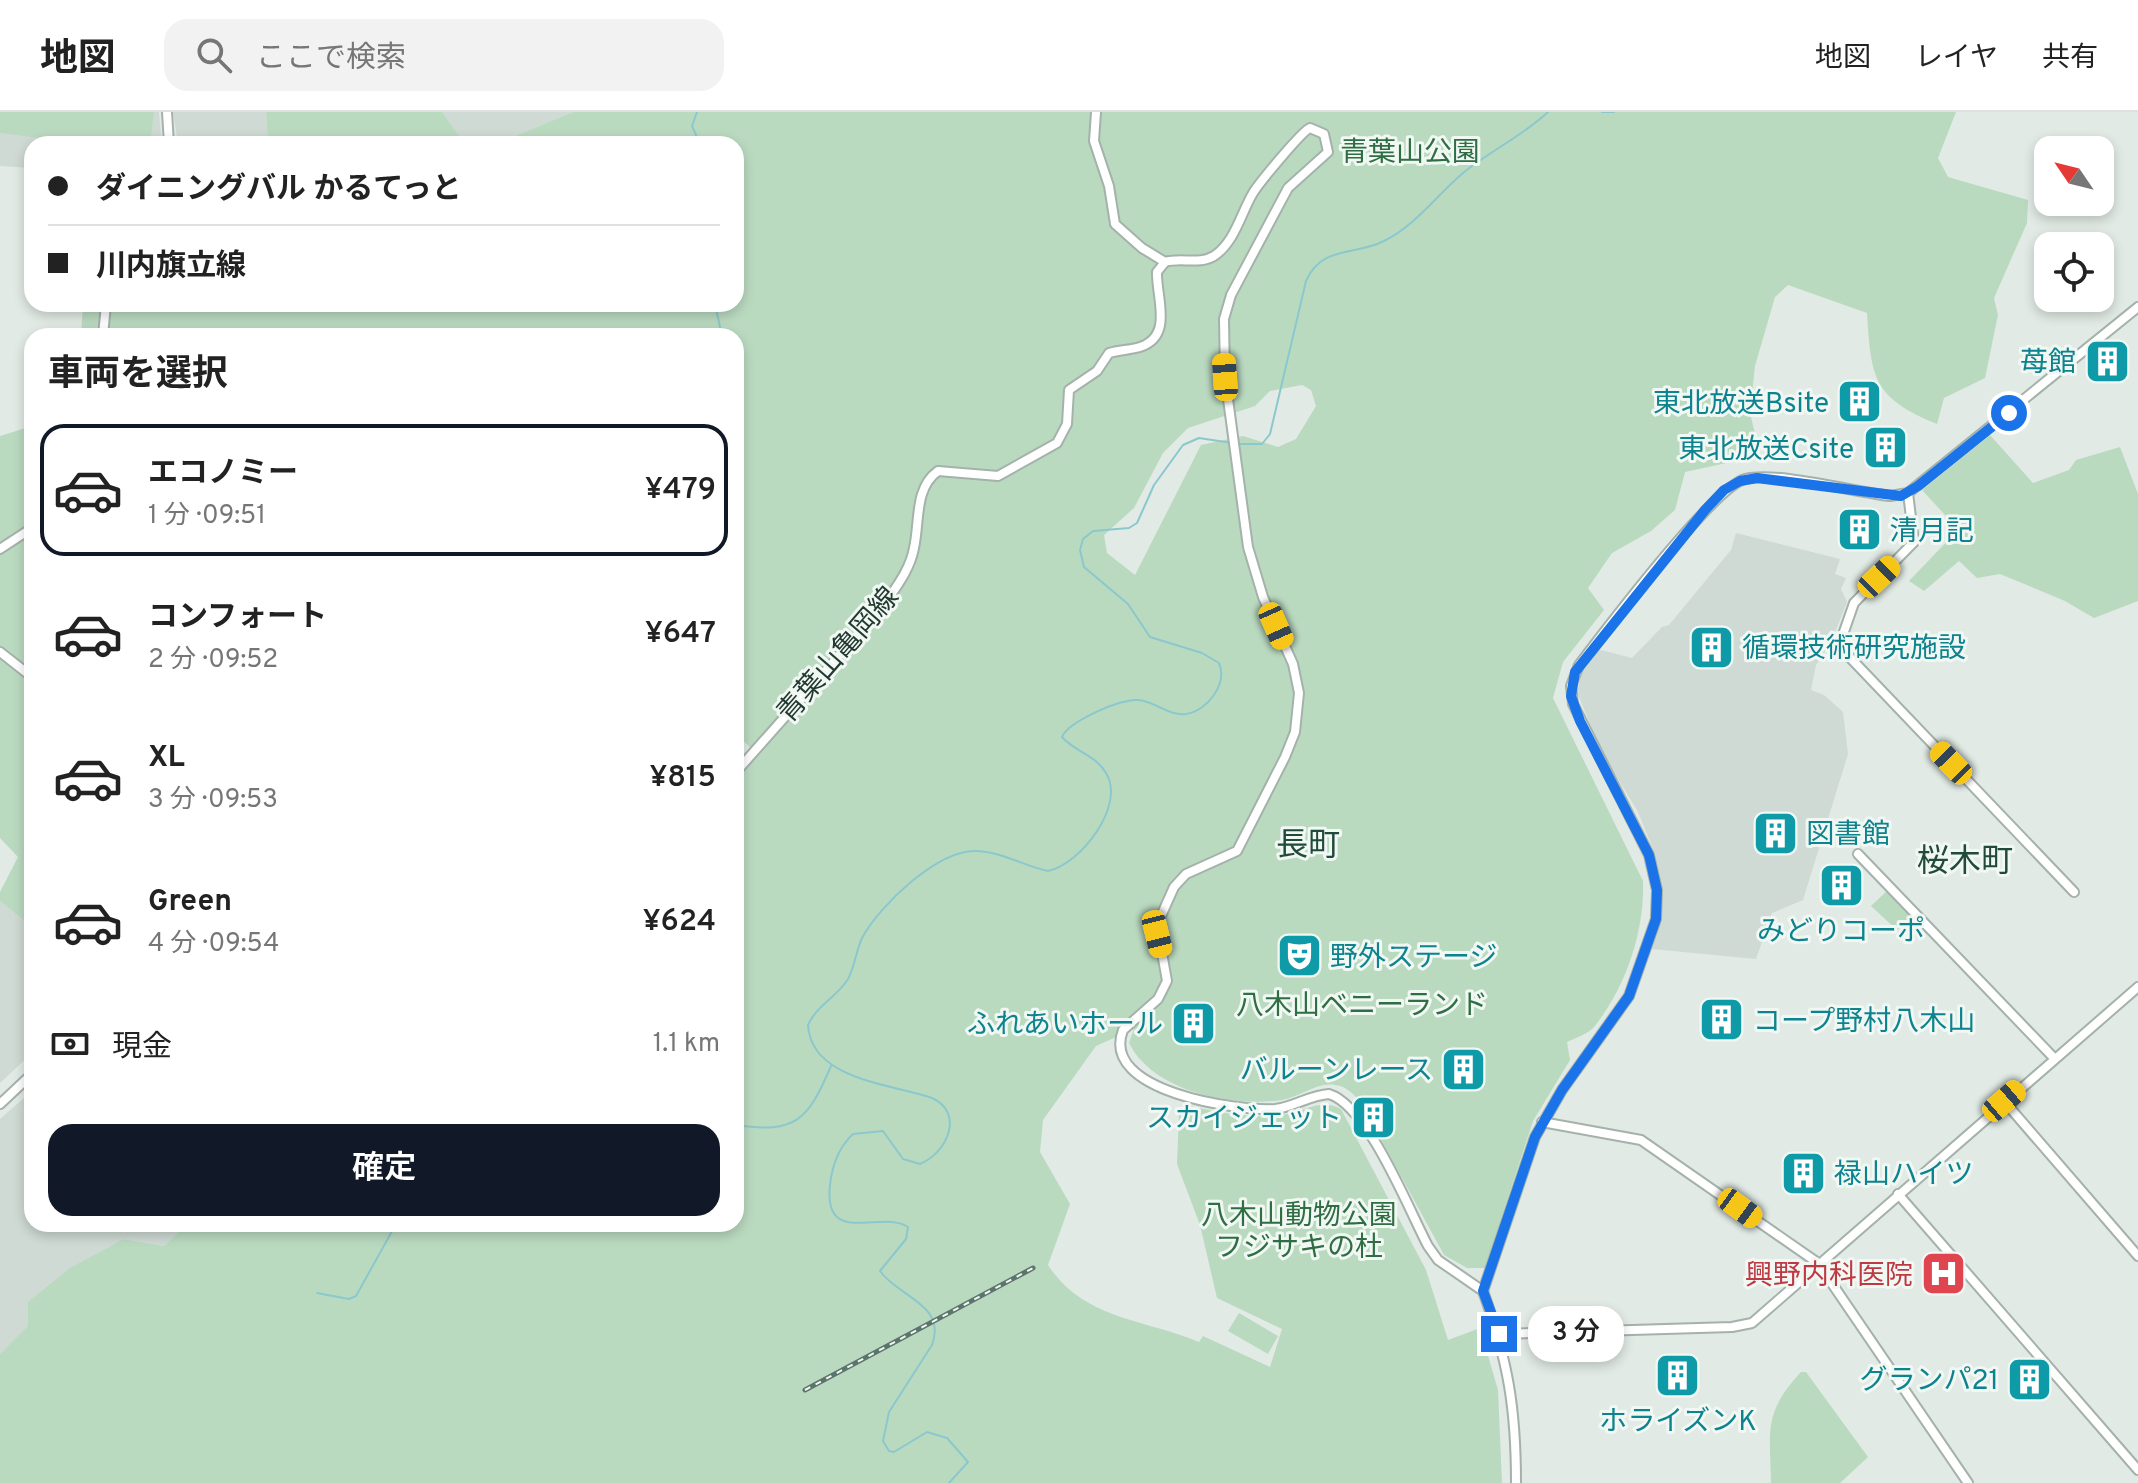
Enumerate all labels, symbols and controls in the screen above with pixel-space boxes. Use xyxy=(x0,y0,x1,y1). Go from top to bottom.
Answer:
search box xyxy=(164,19,724,91)
icon: search xyxy=(192,33,236,77)
text: 地図 xyxy=(40,36,116,85)
text: ここで検索 xyxy=(256,41,406,78)
text: 地図 xyxy=(1815,41,1871,77)
text: レイヤ xyxy=(1915,41,1998,77)
text: 共有 xyxy=(2042,41,2098,77)
park label: 青葉山公園 xyxy=(1340,136,1480,172)
north arrow xyxy=(2034,136,2114,216)
map controls xyxy=(2034,136,2114,312)
text: ダイニングバル かるてっと xyxy=(96,172,462,209)
button: locate xyxy=(2034,232,2114,312)
text: 川内旗立線 xyxy=(96,249,246,286)
building icon: 苺館 xyxy=(2083,337,2131,385)
place label: 苺館 xyxy=(2020,346,2076,382)
car xyxy=(1211,352,1239,402)
text: 車両を選択 xyxy=(48,353,228,399)
building icon: 東北放送Bsite xyxy=(1836,378,1884,426)
place label: 東北放送Bsite xyxy=(1653,387,1829,423)
route start xyxy=(1991,395,2027,431)
building icon: 東北放送Csite xyxy=(1861,424,1909,472)
place label: 東北放送Csite xyxy=(1679,433,1854,469)
icon: car xyxy=(52,454,124,526)
text: エコノミー xyxy=(148,456,298,493)
text: ¥479 xyxy=(645,472,716,509)
text: 1 分 · 09:51 xyxy=(148,500,266,533)
building icon: 清月記 xyxy=(1835,506,1883,554)
place label: 清月記 xyxy=(1890,515,1974,551)
car xyxy=(1853,552,1905,602)
street label: 青葉山亀岡線 xyxy=(771,581,908,731)
icon: car xyxy=(52,598,124,670)
car xyxy=(1255,599,1297,653)
text: コンフォート xyxy=(148,600,327,637)
text: ¥647 xyxy=(645,616,716,653)
building icon: 循環技術研究施設 xyxy=(1687,623,1735,671)
place label: 循環技術研究施設 xyxy=(1742,632,1966,668)
text: 2 分 · 09:52 xyxy=(148,644,278,677)
car xyxy=(1926,737,1976,789)
text: XL xyxy=(148,740,185,777)
icon: car xyxy=(52,742,124,814)
text: ¥815 xyxy=(649,760,716,797)
text: 3 分 · 09:53 xyxy=(148,784,278,817)
building icon: 図書館 xyxy=(1751,809,1799,857)
place label: 図書館 xyxy=(1806,818,1890,854)
district label: 長町 xyxy=(1276,827,1340,867)
district label: 桜木町 xyxy=(1917,843,2013,883)
building icon: みどりコーポ xyxy=(1817,862,1865,910)
text: Green xyxy=(148,884,232,921)
icon: car xyxy=(52,886,124,958)
text: ¥624 xyxy=(643,904,716,941)
car xyxy=(1140,908,1174,960)
place label: みどりコーポ xyxy=(1757,915,1925,951)
text: 4 分 · 09:54 xyxy=(148,928,279,961)
theatre icon: 野外ステージ xyxy=(1275,932,1323,980)
place label: 野外ステージ xyxy=(1330,941,1497,977)
park label: 八木山ベニーランド xyxy=(1236,989,1488,1025)
building icon: コープ野村八木山 xyxy=(1698,996,1746,1044)
building icon: ふれあいホール xyxy=(1170,999,1218,1047)
place label: コープ野村八木山 xyxy=(1753,1005,1975,1041)
place label: ふれあいホール xyxy=(967,1008,1163,1044)
icon: cash xyxy=(48,1022,92,1066)
text: 1.1 km xyxy=(653,1028,720,1061)
text: 現金 xyxy=(112,1030,172,1067)
building icon: バルーンレース xyxy=(1440,1045,1488,1093)
place label: バルーンレース xyxy=(1240,1054,1433,1090)
car xyxy=(1978,1076,2030,1126)
building icon: スカイジェット xyxy=(1349,1093,1397,1141)
place label: スカイジェット xyxy=(1146,1102,1342,1138)
button: 確定 xyxy=(48,1124,720,1216)
building icon: 禄山ハイツ xyxy=(1779,1149,1827,1197)
place label: 禄山ハイツ xyxy=(1834,1158,1973,1194)
car xyxy=(1714,1184,1766,1232)
park label: 八木山動物公園 フジサキの杜 xyxy=(1201,1199,1397,1267)
hospital icon: 興野内科医院 xyxy=(1920,1250,1968,1298)
place label: 興野内科医院 xyxy=(1745,1259,1913,1295)
callout: 3 分 xyxy=(1527,1306,1623,1362)
route end xyxy=(1481,1316,1517,1352)
text: 3 分 xyxy=(1552,1317,1600,1350)
building icon: ホライズンK xyxy=(1654,1352,1702,1400)
building icon: グランパ21 xyxy=(2006,1355,2054,1403)
place label: グランパ21 xyxy=(1859,1364,1999,1400)
place label: ホライズンK xyxy=(1599,1405,1757,1441)

